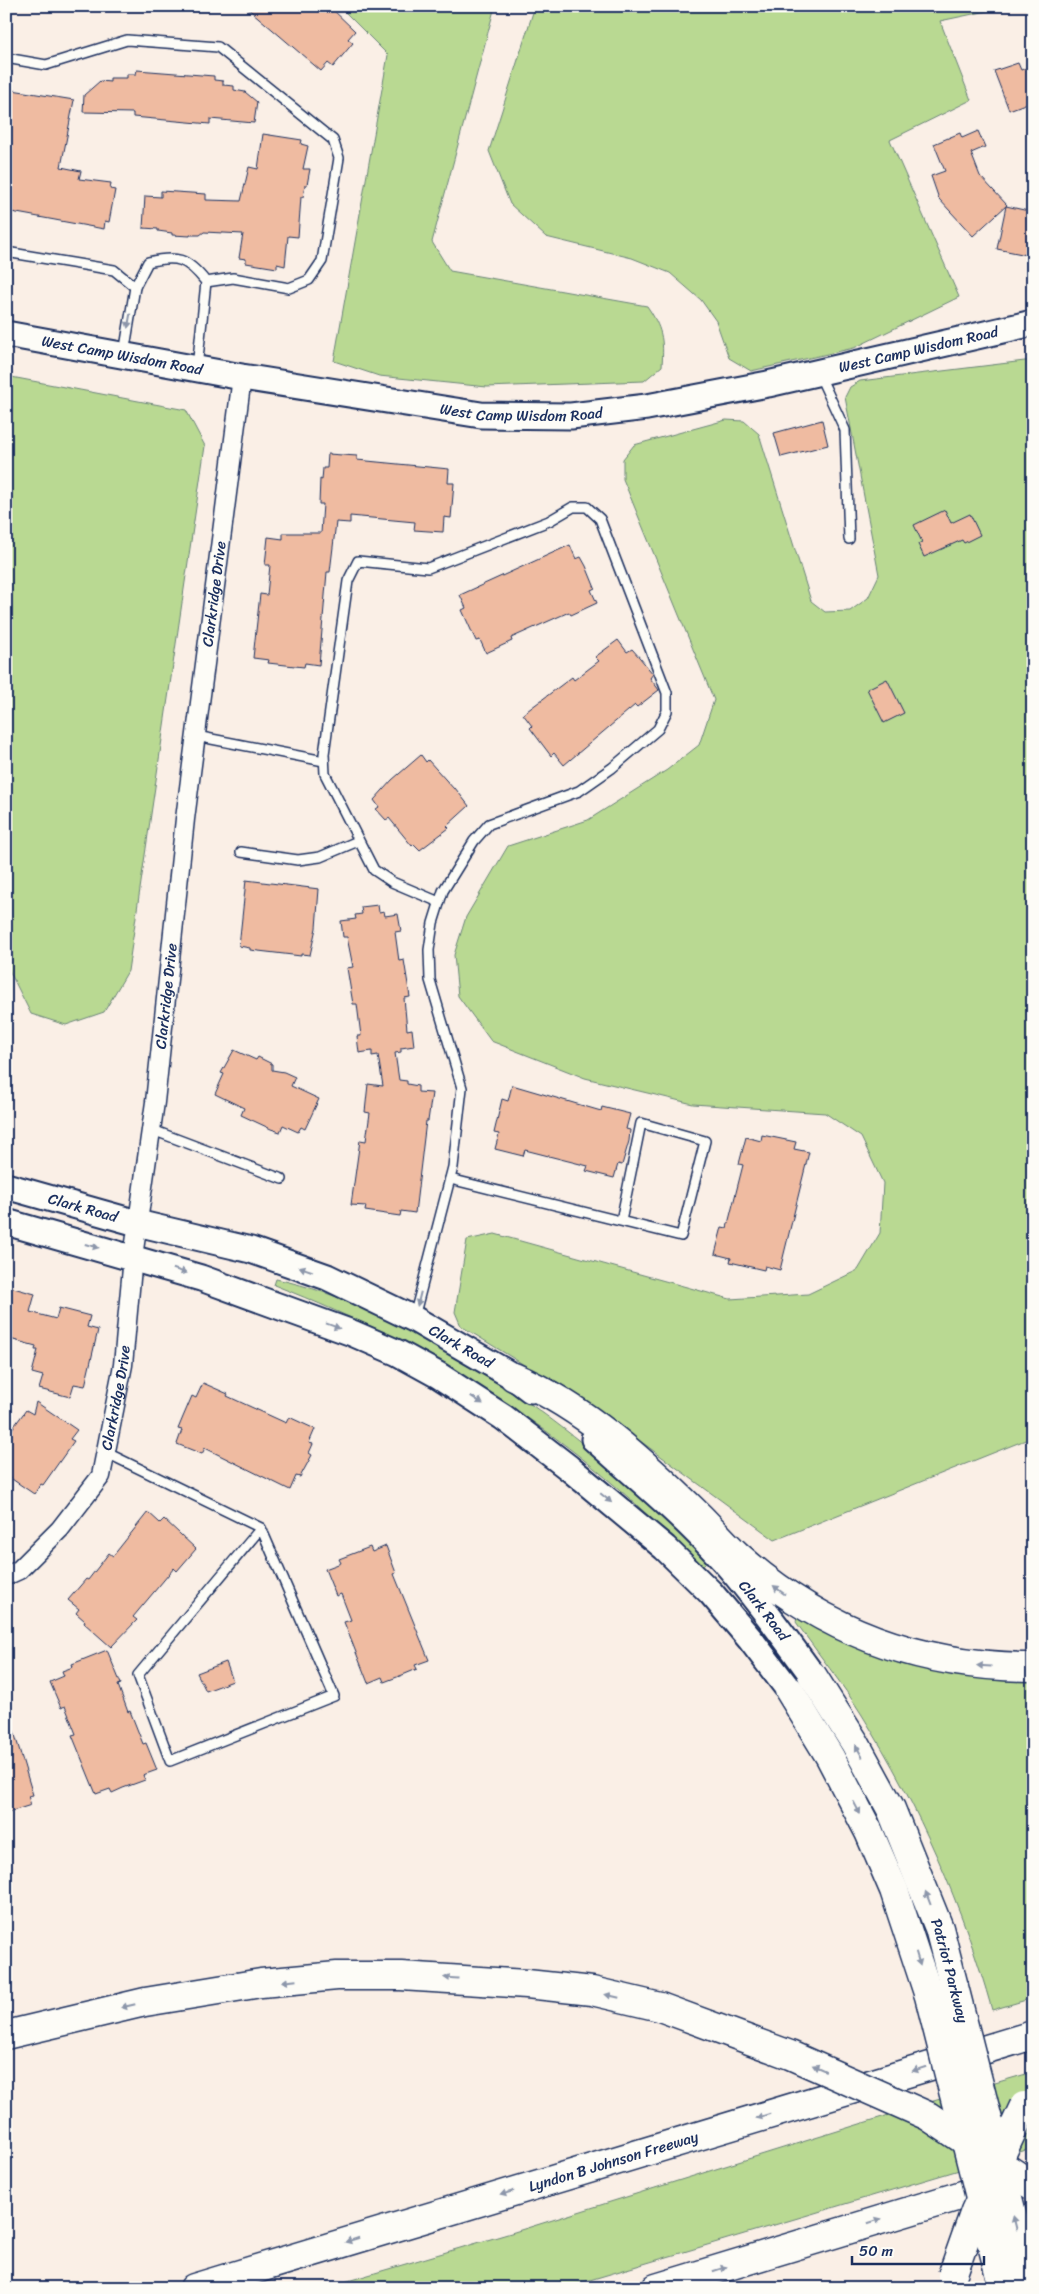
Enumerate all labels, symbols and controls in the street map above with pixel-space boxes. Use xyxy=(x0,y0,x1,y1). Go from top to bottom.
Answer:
one-way arrow xyxy=(125,314,133,330)
street label: West Camp Wisdom Road xyxy=(836,318,1002,380)
street label: West Camp Wisdom Road xyxy=(40,328,206,383)
street label: West Camp Wisdom Road xyxy=(438,396,605,429)
street label: Clarkridge Drive xyxy=(194,539,234,648)
street label: Clarkridge Drive xyxy=(148,942,185,1050)
street label: Clark Road xyxy=(45,1186,122,1230)
one-way arrow xyxy=(84,1242,99,1250)
one-way arrow xyxy=(298,1265,313,1273)
one-way arrow xyxy=(172,1268,187,1276)
one-way arrow xyxy=(415,1292,423,1307)
street label: Clark Road xyxy=(424,1317,499,1376)
one-way arrow xyxy=(325,1323,340,1330)
street label: Clarkridge Drive xyxy=(93,1344,138,1452)
one-way arrow xyxy=(470,1395,483,1405)
one-way arrow xyxy=(600,1492,612,1503)
street label: Clark Road xyxy=(732,1574,797,1647)
one-way arrow xyxy=(773,1584,786,1595)
one-way arrow xyxy=(976,1662,992,1670)
one-way arrow xyxy=(855,1743,863,1758)
one-way arrow xyxy=(853,1801,861,1816)
one-way arrow xyxy=(924,1890,931,1905)
street label: Patriot Parkway xyxy=(923,1914,976,2026)
one-way arrow xyxy=(914,1952,922,1967)
one-way arrow xyxy=(443,1974,459,1982)
one-way arrow xyxy=(280,1977,296,1985)
one-way arrow xyxy=(605,1992,620,2000)
one-way arrow xyxy=(121,2002,136,2010)
one-way arrow xyxy=(812,2063,827,2071)
one-way arrow xyxy=(911,2065,926,2073)
one-way arrow xyxy=(756,2112,771,2120)
street label: Lyndon B Johnson Freeway xyxy=(525,2124,702,2199)
one-way arrow xyxy=(500,2190,515,2198)
one-way arrow xyxy=(1011,2216,1019,2231)
one-way arrow xyxy=(868,2217,883,2225)
scale bar xyxy=(852,2234,984,2266)
one-way arrow xyxy=(344,2237,359,2244)
text: 50 m xyxy=(859,2238,894,2264)
one-way arrow xyxy=(712,2264,727,2272)

